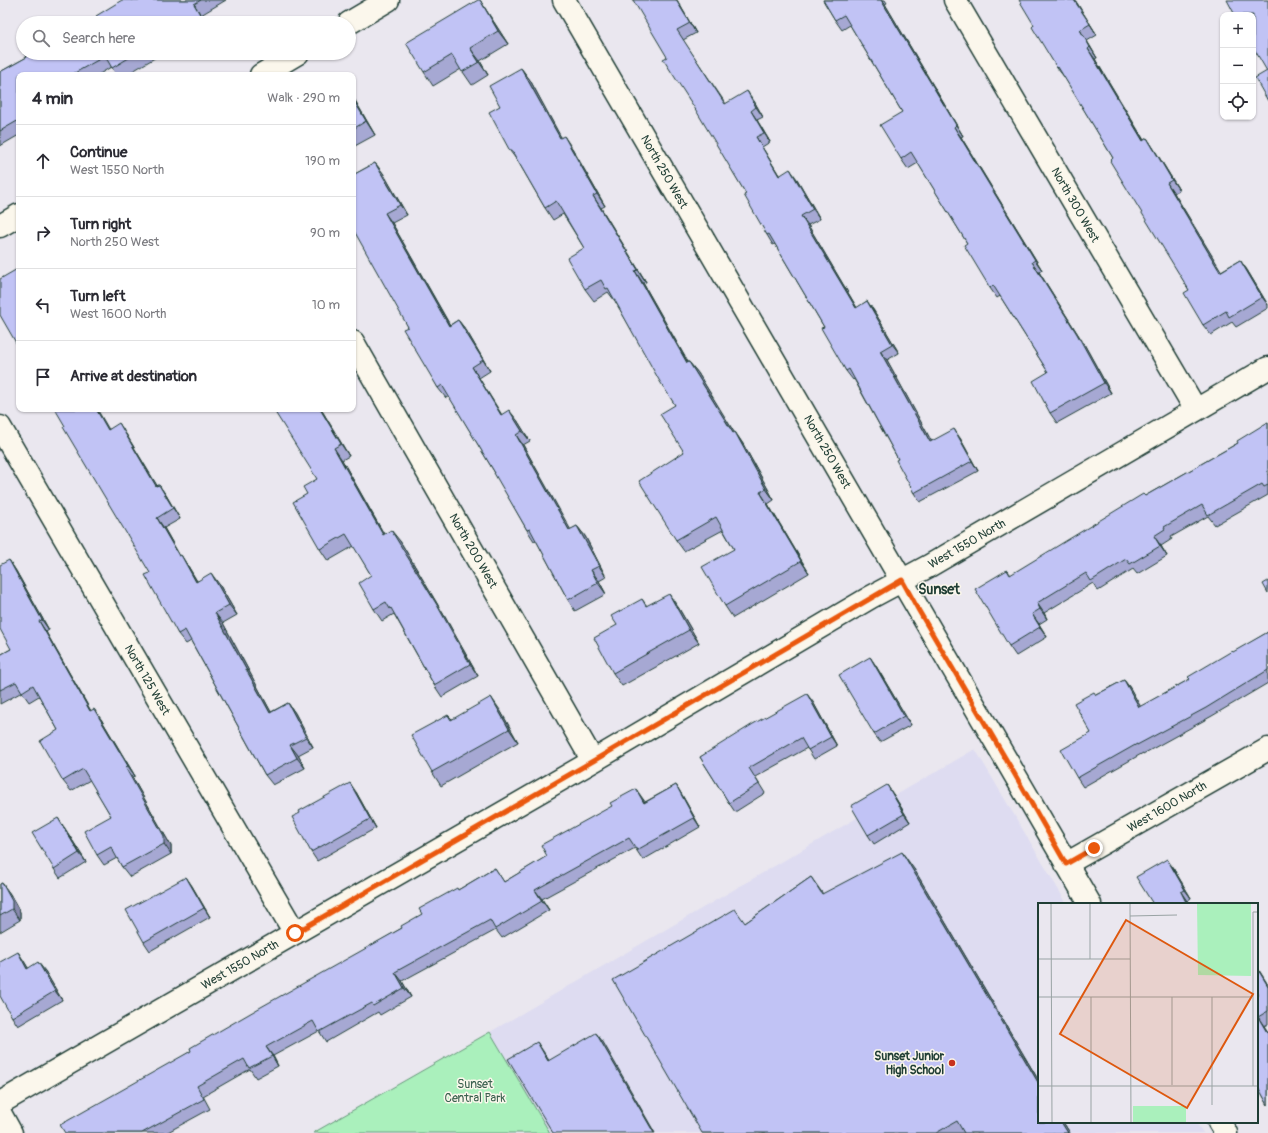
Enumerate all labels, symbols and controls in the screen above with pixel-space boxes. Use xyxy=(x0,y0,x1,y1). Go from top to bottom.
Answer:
map controls xyxy=(1220,12,1256,120)
button: + xyxy=(1220,12,1256,48)
search box xyxy=(16,16,356,60)
icon: search xyxy=(30,27,52,49)
text: Search here xyxy=(62,29,135,48)
button: − xyxy=(1220,48,1256,84)
button: locate xyxy=(1220,84,1256,120)
text: 4 min xyxy=(32,88,73,109)
text: Walk · 290 m xyxy=(267,90,340,106)
street label: North 250 West xyxy=(637,133,691,212)
text: Continue xyxy=(70,143,128,162)
icon: ahead xyxy=(32,150,54,172)
text: 190 m xyxy=(305,153,340,169)
text: West 1550 North xyxy=(70,162,164,178)
street label: North 300 West xyxy=(1048,165,1103,245)
text: Turn right xyxy=(70,215,131,234)
icon: right xyxy=(32,222,54,244)
text: 90 m xyxy=(310,225,340,241)
text: North 250 West xyxy=(70,234,159,250)
text: Turn left xyxy=(70,287,126,306)
icon: left xyxy=(32,294,54,316)
text: 10 m xyxy=(312,297,340,313)
text: West 1600 North xyxy=(70,306,166,322)
icon: arrive xyxy=(32,366,54,388)
text: Arrive at destination xyxy=(70,367,197,386)
street label: North 250 West xyxy=(800,413,854,492)
street label: North 200 West xyxy=(446,511,501,591)
street label: West 1550 North xyxy=(926,516,1009,572)
district label: Sunset xyxy=(918,581,960,598)
street label: North 125 West xyxy=(121,642,173,718)
street label: West 1600 North xyxy=(1125,778,1210,836)
route end xyxy=(1085,839,1103,857)
inset map xyxy=(1038,903,1258,1123)
route start xyxy=(286,924,304,942)
street label: West 1550 North xyxy=(199,937,282,993)
place label: Sunset Junior High School xyxy=(874,1049,945,1078)
marker: Sunset Junior High School xyxy=(947,1058,957,1068)
park label: Sunset Central Park xyxy=(445,1077,505,1106)

